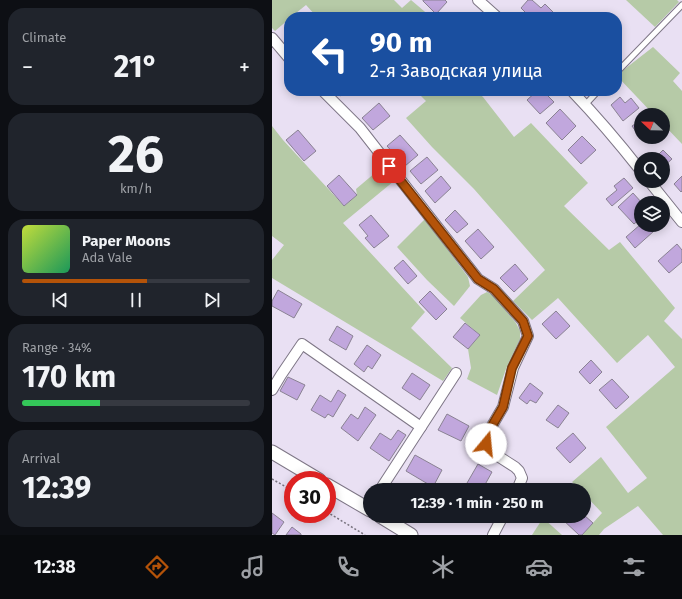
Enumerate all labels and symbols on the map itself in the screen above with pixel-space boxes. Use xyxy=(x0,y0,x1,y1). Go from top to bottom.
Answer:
north arrow xyxy=(634,108,670,144)
pin xyxy=(372,149,406,183)
position arrow xyxy=(465,423,507,465)
speed limit sign: 30 xyxy=(284,471,336,523)

